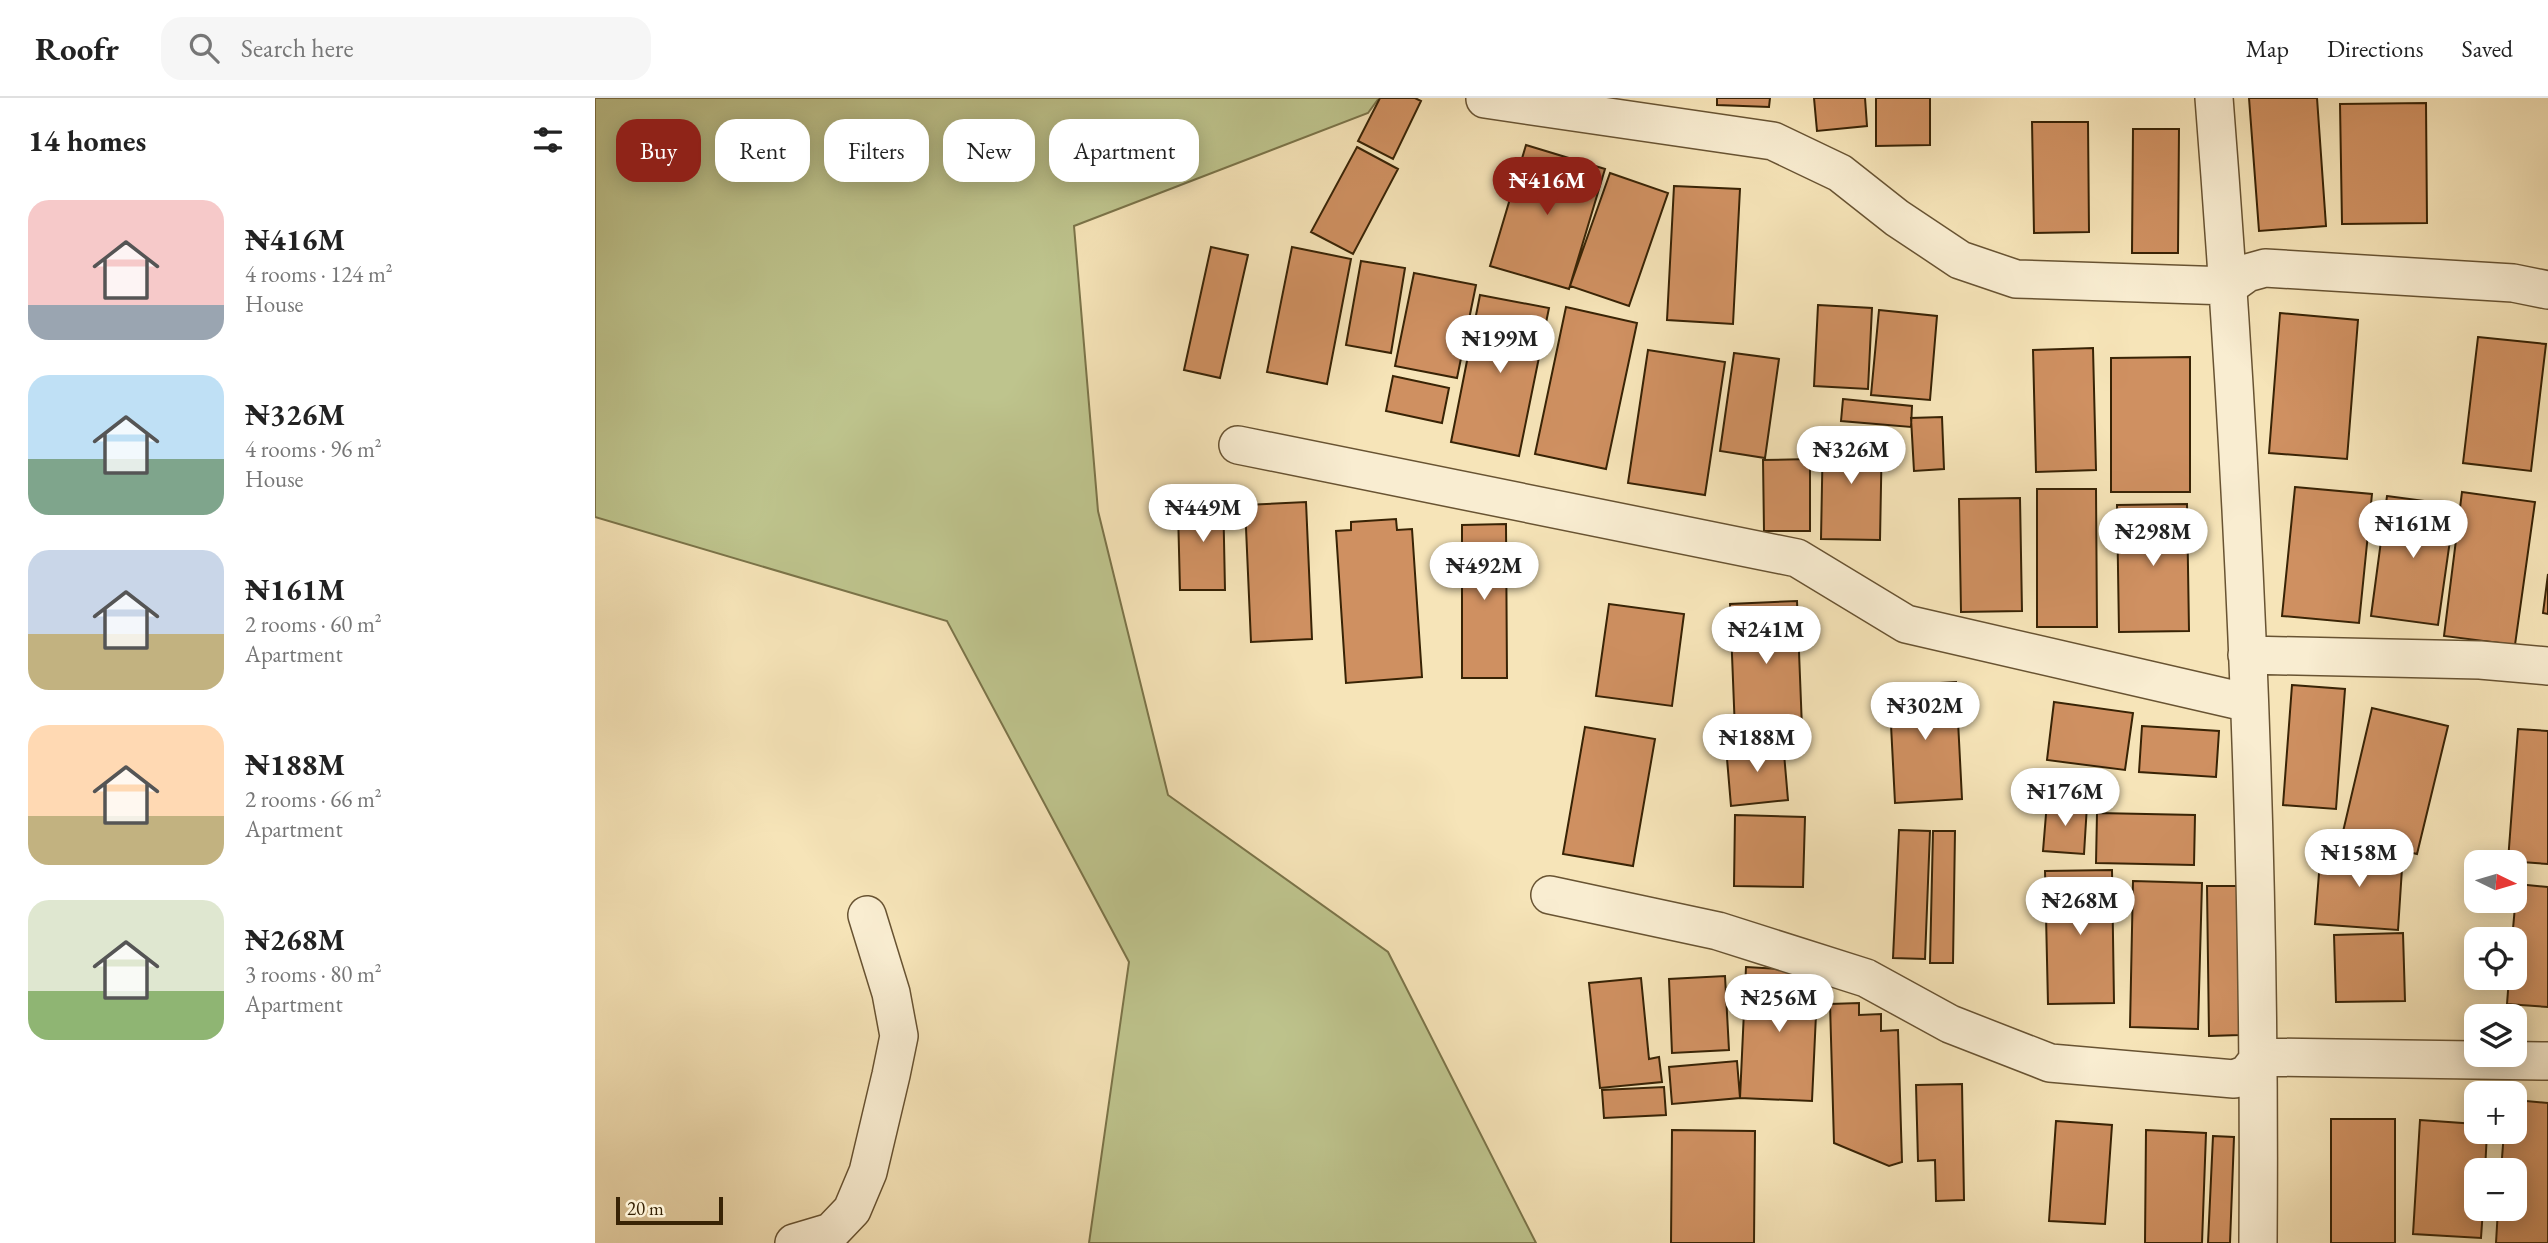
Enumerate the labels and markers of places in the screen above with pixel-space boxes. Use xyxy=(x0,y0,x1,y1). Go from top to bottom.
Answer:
pin: ₦416M xyxy=(1498,158,1596,217)
pin: ₦199M xyxy=(1451,316,1549,375)
pin: ₦326M xyxy=(1802,426,1900,486)
pin: ₦449M xyxy=(1154,484,1252,544)
pin: ₦161M xyxy=(2364,500,2462,560)
pin: ₦298M xyxy=(2104,508,2202,568)
pin: ₦492M xyxy=(1435,542,1533,602)
pin: ₦241M xyxy=(1717,606,1815,666)
pin: ₦302M xyxy=(1876,682,1974,742)
pin: ₦188M xyxy=(1708,714,1806,774)
pin: ₦176M xyxy=(2016,768,2114,828)
pin: ₦158M xyxy=(2310,830,2408,889)
pin: ₦268M xyxy=(2031,878,2129,937)
pin: ₦256M xyxy=(1730,974,1828,1034)

